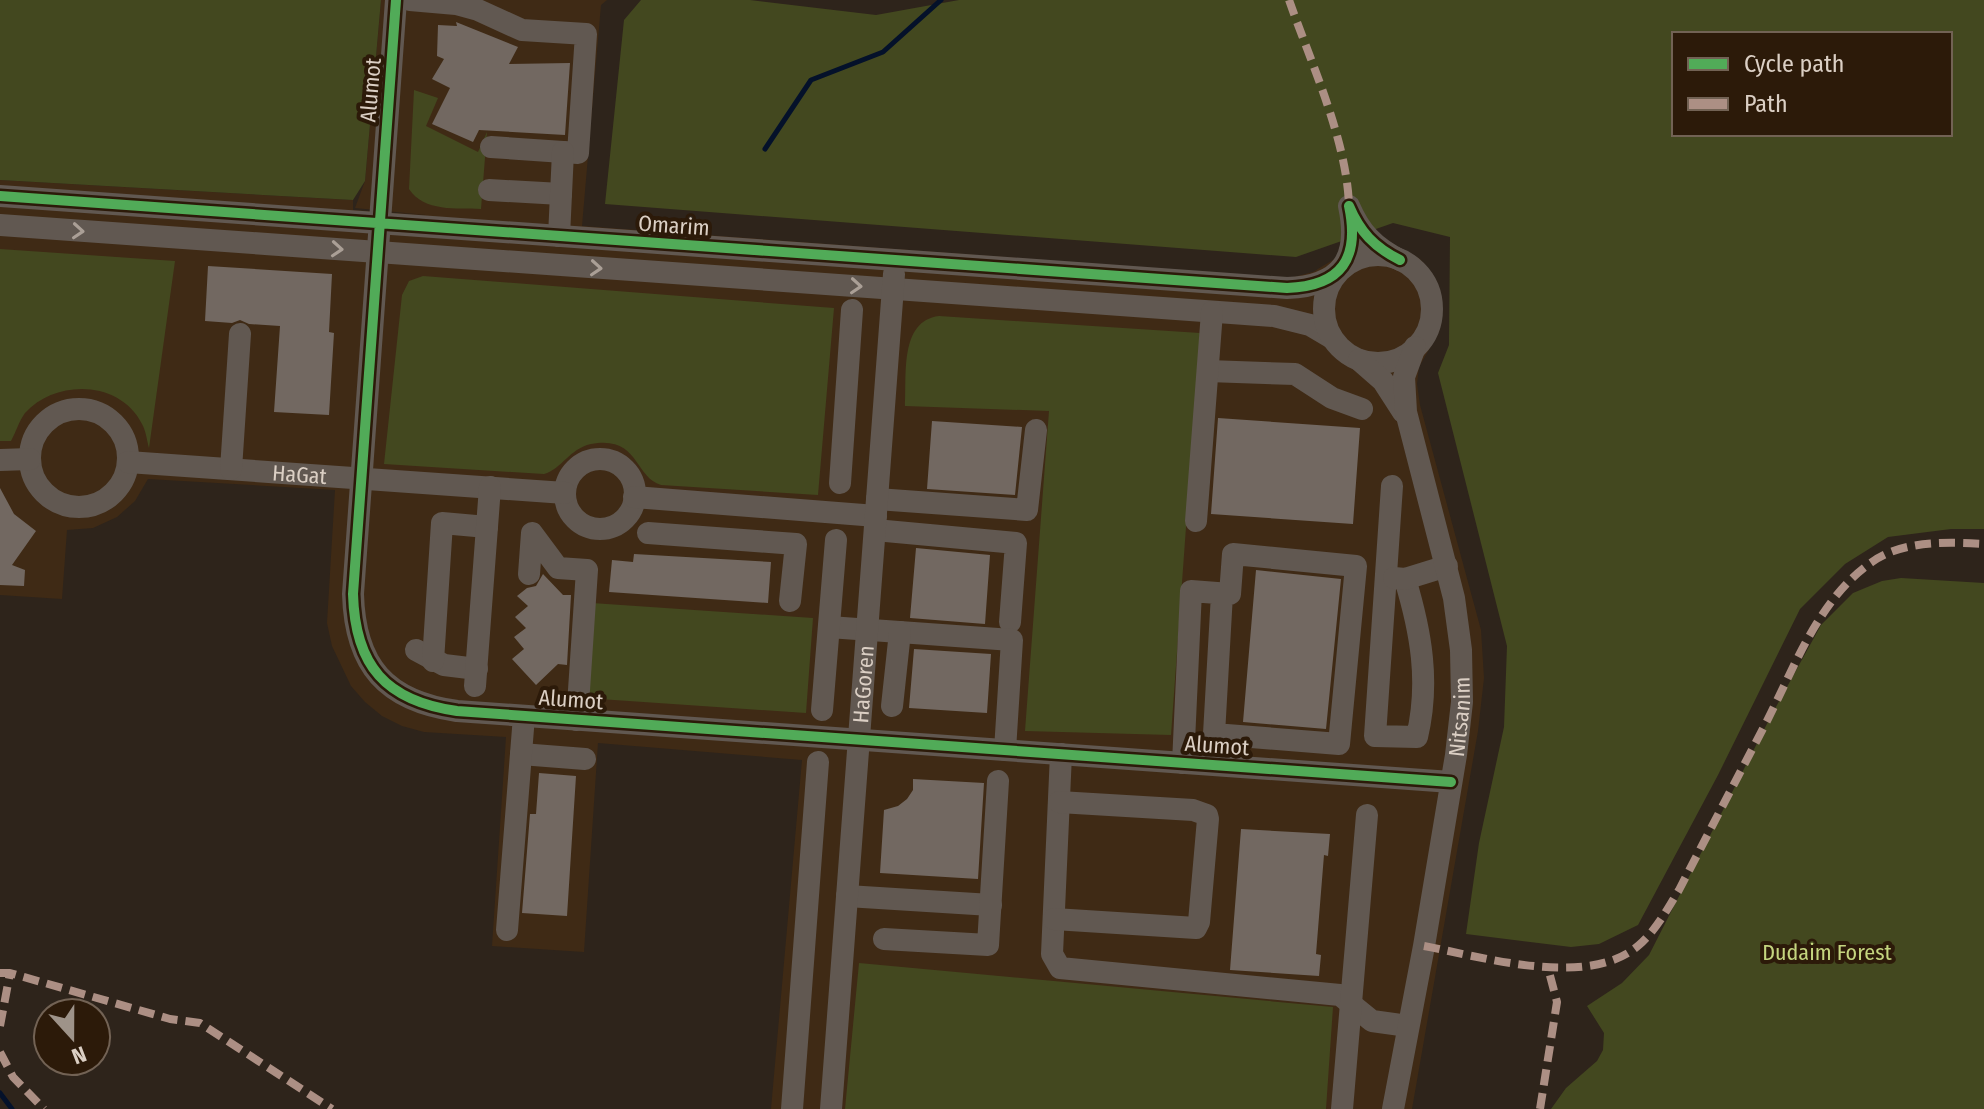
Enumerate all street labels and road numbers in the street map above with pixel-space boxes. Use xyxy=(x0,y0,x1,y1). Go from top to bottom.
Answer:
street label: Alumot xyxy=(354,56,387,123)
street label: Omarim xyxy=(637,210,711,241)
street label: HaGat xyxy=(271,459,329,490)
street label: HaGoren xyxy=(847,644,880,724)
street label: Nitsanim xyxy=(1443,677,1476,758)
street label: Alumot xyxy=(538,684,605,715)
street label: Alumot xyxy=(1184,730,1251,761)

